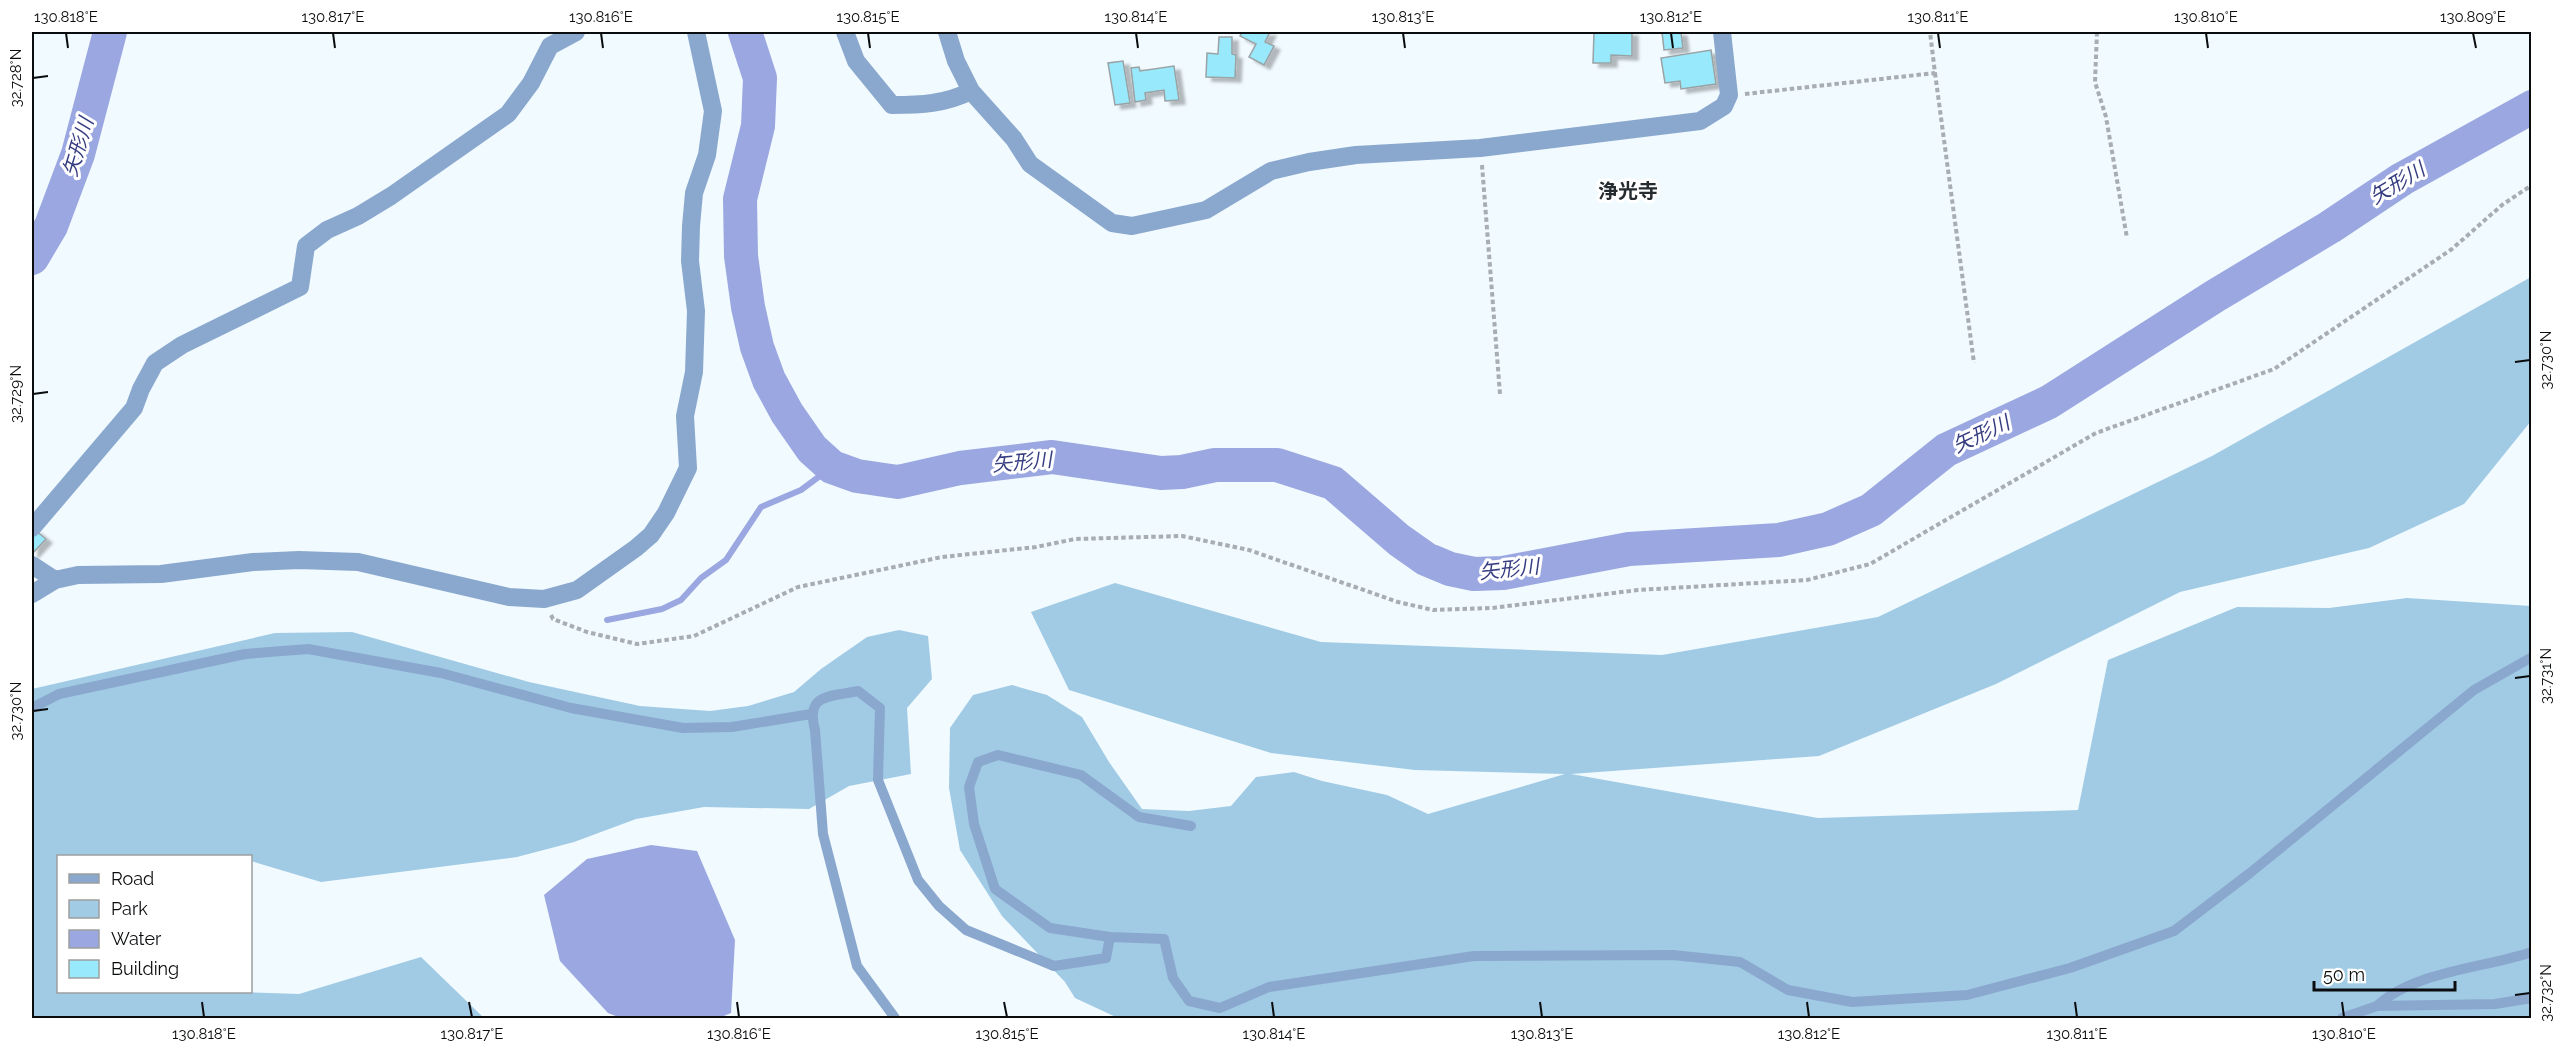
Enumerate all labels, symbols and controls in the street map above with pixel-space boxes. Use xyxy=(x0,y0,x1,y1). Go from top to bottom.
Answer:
text: 130.818°E xyxy=(34,8,98,26)
text: 130.817°E xyxy=(302,8,364,26)
text: 130.816°E xyxy=(569,8,633,26)
text: 130.815°E xyxy=(836,8,900,26)
text: 130.814°E xyxy=(1105,8,1167,26)
text: 130.813°E xyxy=(1372,8,1434,26)
text: 130.812°E xyxy=(1640,8,1702,26)
text: 130.811°E xyxy=(1908,8,1968,26)
text: 130.810°E xyxy=(2174,8,2238,26)
text: 130.809°E xyxy=(2440,8,2506,26)
text: 32.728°N xyxy=(7,49,25,107)
water label: 矢形川 xyxy=(58,113,99,179)
water label: 矢形川 xyxy=(2365,156,2431,209)
district label: 浄光寺 xyxy=(1598,179,1658,203)
text: 32.730°N xyxy=(2537,331,2555,389)
text: 32.729°N xyxy=(7,365,25,423)
water label: 矢形川 xyxy=(1949,410,2015,458)
water label: 矢形川 xyxy=(991,447,1055,477)
water label: 矢形川 xyxy=(1478,554,1542,584)
text: 32.731°N xyxy=(2537,648,2555,704)
text: 32.730°N xyxy=(7,682,25,740)
legend xyxy=(57,855,252,993)
text: Road xyxy=(111,868,154,889)
text: Park xyxy=(111,898,148,919)
text: Water xyxy=(111,928,162,949)
scale bar xyxy=(2314,954,2455,992)
text: Building xyxy=(111,958,179,979)
text: 50 m xyxy=(2323,964,2365,985)
text: 32.732°N xyxy=(2537,964,2555,1022)
text: 130.818°E xyxy=(172,1025,236,1043)
text: 130.817°E xyxy=(441,1025,503,1043)
text: 130.816°E xyxy=(707,1025,771,1043)
text: 130.815°E xyxy=(975,1025,1039,1043)
text: 130.814°E xyxy=(1243,1025,1305,1043)
text: 130.813°E xyxy=(1511,1025,1573,1043)
text: 130.812°E xyxy=(1778,1025,1840,1043)
text: 130.811°E xyxy=(2047,1025,2107,1043)
text: 130.810°E xyxy=(2312,1025,2376,1043)

